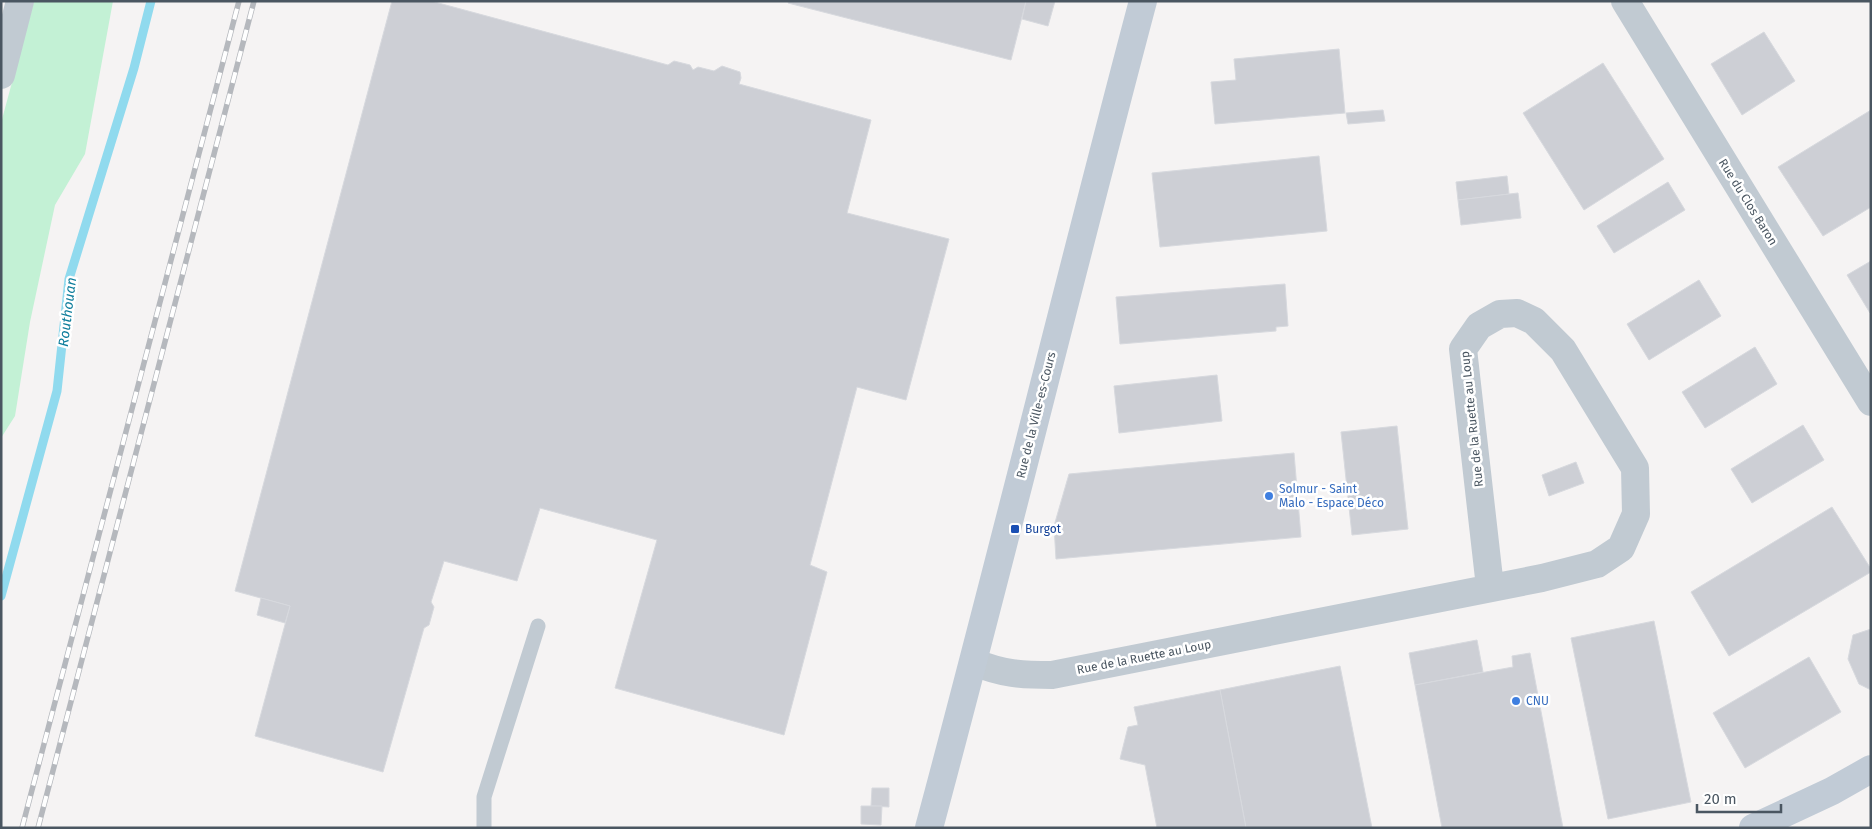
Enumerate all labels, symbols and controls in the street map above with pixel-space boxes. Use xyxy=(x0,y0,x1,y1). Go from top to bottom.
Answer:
street label: Rue du Clos Baron xyxy=(1716,156,1780,248)
water label: Routhouan xyxy=(55,276,80,348)
street label: Rue de la Ville-es-Cours xyxy=(1014,350,1059,480)
street label: Rue de la Ruette au Loup xyxy=(1458,350,1486,488)
place label: Solmur - Saint Malo - Espace Déco xyxy=(1279,482,1384,510)
marker: Solmur - Saint Malo - Espace Déco xyxy=(1263,490,1275,502)
place label: Burgot xyxy=(1025,522,1062,536)
marker: Burgot xyxy=(1009,523,1021,535)
street label: Rue de la Ruette au Loup xyxy=(1076,637,1212,677)
place label: CNU xyxy=(1526,694,1549,708)
marker: CNU xyxy=(1510,695,1522,707)
scale bar xyxy=(1697,782,1781,814)
text: 20 m xyxy=(1704,790,1737,808)

